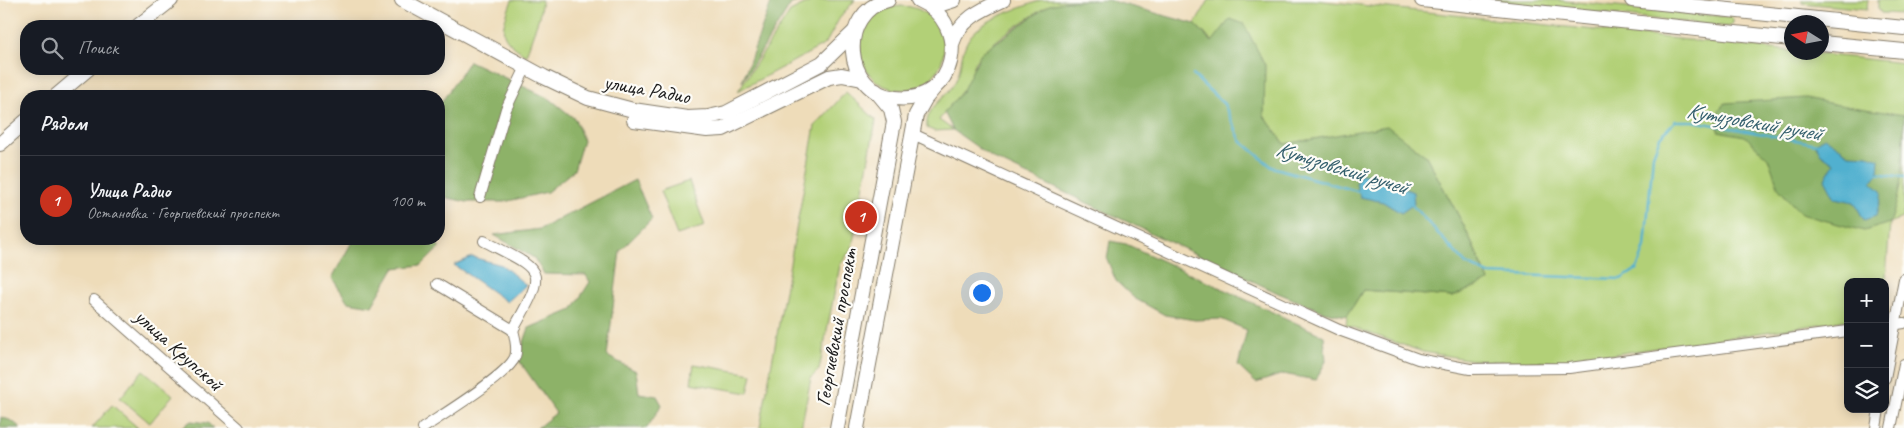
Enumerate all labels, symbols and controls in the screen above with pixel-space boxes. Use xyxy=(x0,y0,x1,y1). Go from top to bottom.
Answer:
north arrow xyxy=(1784,15,1829,60)
search box xyxy=(20,20,445,75)
icon: search xyxy=(38,34,66,62)
text: Поиск xyxy=(78,36,118,60)
street label: улица Радио xyxy=(600,68,694,110)
water label: Кутузовский ручей xyxy=(1685,96,1828,148)
text: Рядом xyxy=(40,110,87,136)
water label: Кутузовский ручей xyxy=(1273,135,1415,203)
text: Улица Радио xyxy=(87,179,171,203)
text: 1 xyxy=(52,191,60,211)
text: 100 m xyxy=(391,191,425,211)
pin: 1 xyxy=(845,198,877,236)
text: Остановка · Георгиевский проспект xyxy=(87,203,279,223)
street label: Георгиевский проспект xyxy=(809,245,863,408)
map controls xyxy=(1844,278,1889,413)
button: + xyxy=(1844,278,1889,323)
your location xyxy=(969,280,995,306)
street label: улица Крупской xyxy=(128,302,230,397)
button: − xyxy=(1844,323,1889,368)
button: layers xyxy=(1844,368,1889,413)

